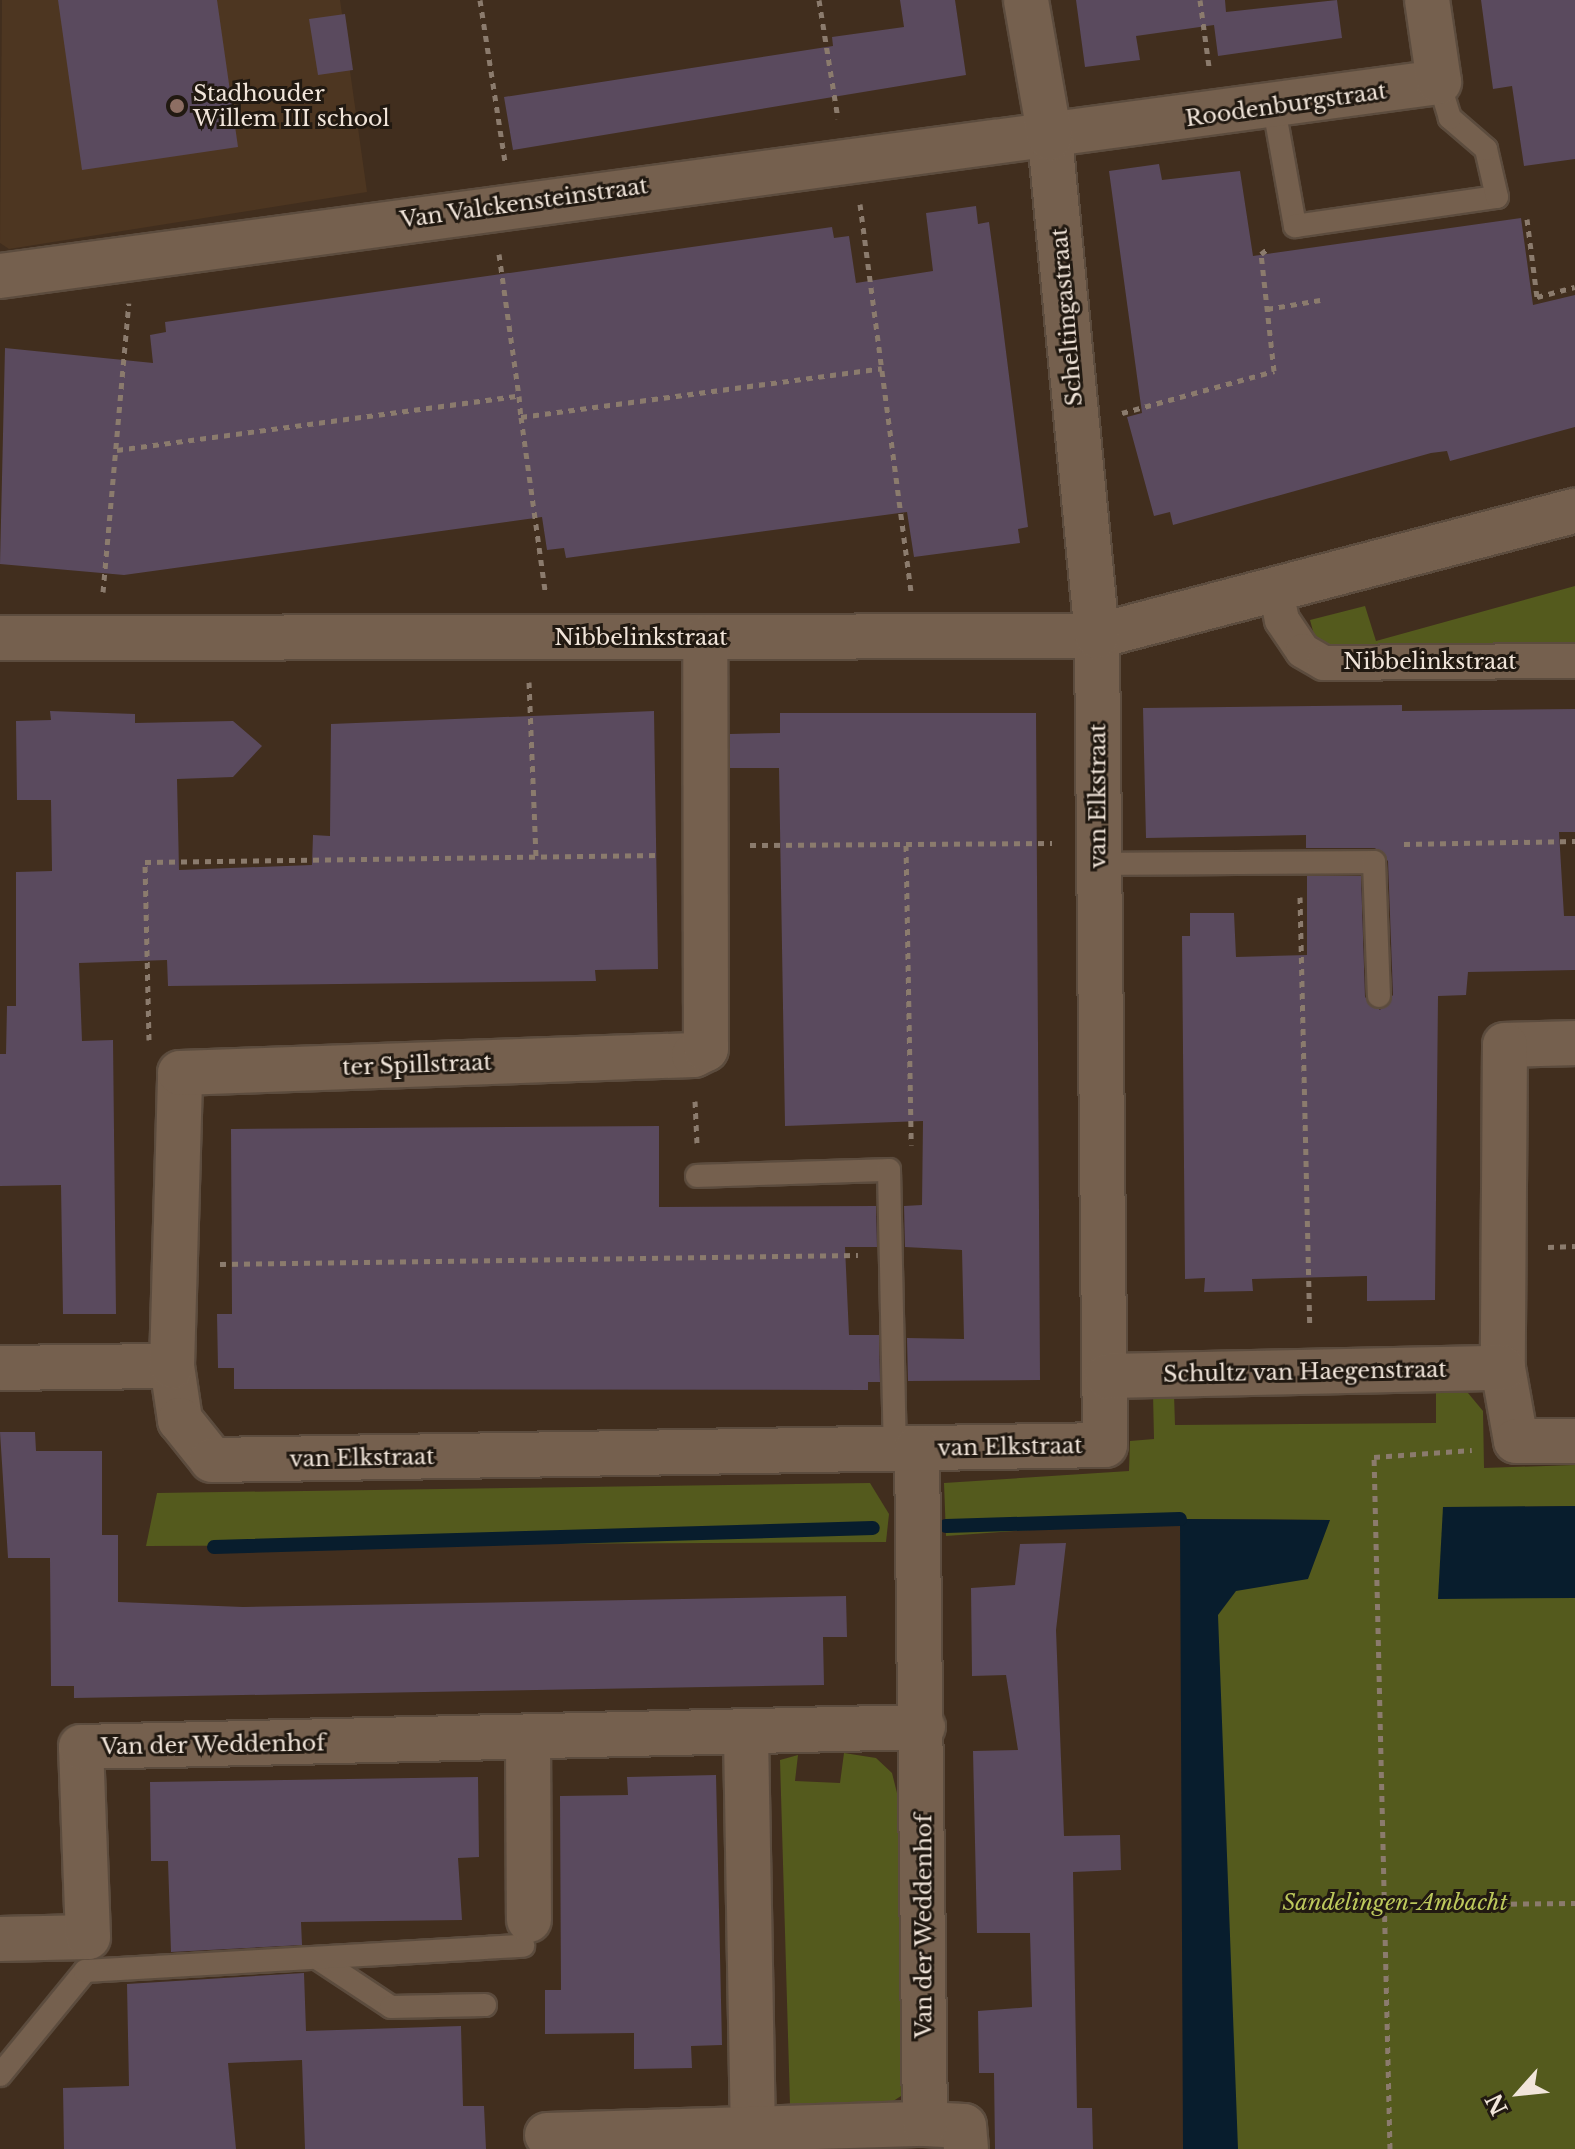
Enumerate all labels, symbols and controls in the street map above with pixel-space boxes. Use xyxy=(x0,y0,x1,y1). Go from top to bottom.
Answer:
street label: Roodenburgstraat xyxy=(1184,78,1388,132)
place label: Stadhouder Willem III school xyxy=(193,80,390,132)
marker: Stadhouder Willem III school xyxy=(168,97,186,115)
street label: Van Valckensteinstraat xyxy=(398,172,650,234)
street label: Scheltingastraat xyxy=(1046,227,1088,407)
street label: Nibbelinkstraat xyxy=(554,625,728,651)
street label: Nibbelinkstraat xyxy=(1343,649,1517,675)
street label: van Elkstraat xyxy=(1085,723,1111,869)
street label: ter Spillstraat xyxy=(342,1049,492,1081)
street label: Schultz van Haegenstraat xyxy=(1163,1356,1447,1388)
street label: van Elkstraat xyxy=(937,1433,1083,1461)
street label: van Elkstraat xyxy=(289,1444,435,1472)
street label: Van der Weddenhof xyxy=(100,1730,326,1760)
street label: Van der Weddenhof xyxy=(911,1813,937,2039)
park label: Sandelingen-Ambacht xyxy=(1282,1890,1508,1916)
north arrow xyxy=(1479,2053,1559,2133)
text: N xyxy=(1480,2089,1514,2119)

